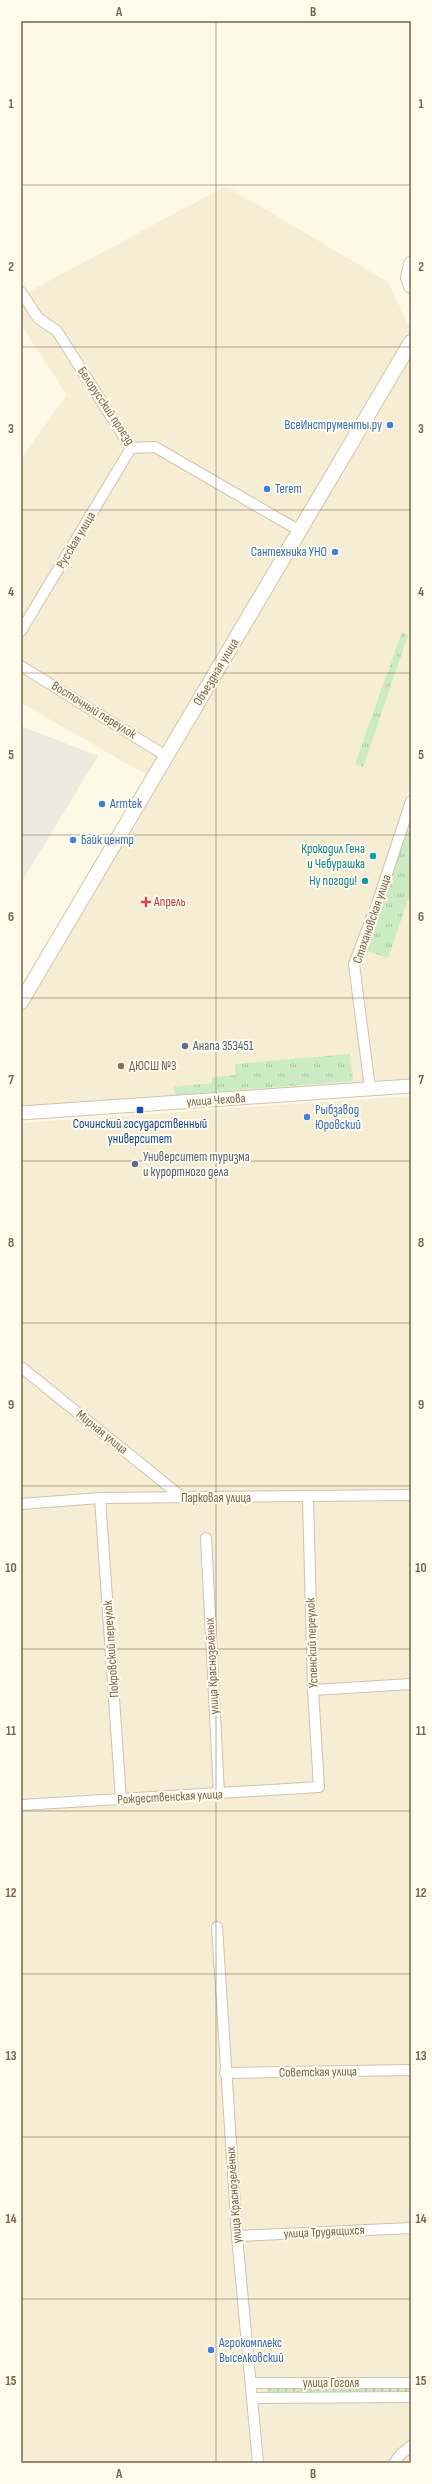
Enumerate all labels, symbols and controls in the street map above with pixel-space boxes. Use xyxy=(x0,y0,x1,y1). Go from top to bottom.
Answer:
text: A xyxy=(115,4,123,20)
text: B xyxy=(310,4,316,20)
text: 1 xyxy=(8,96,14,112)
text: 1 xyxy=(418,96,424,112)
text: 2 xyxy=(8,259,14,275)
text: 2 xyxy=(418,259,424,275)
street label: Белорусский проезд xyxy=(74,364,138,448)
place label: ВсеИнструменты.ру xyxy=(285,417,382,433)
marker: ВсеИнструменты.ру xyxy=(385,420,395,430)
text: 3 xyxy=(8,421,14,437)
text: 3 xyxy=(418,421,424,437)
place label: Terem xyxy=(275,481,302,497)
marker: Terem xyxy=(262,484,272,494)
street label: Русская улица xyxy=(53,509,99,571)
place label: Сантехника УНО xyxy=(251,544,327,560)
marker: Сантехника УНО xyxy=(330,547,340,557)
text: 4 xyxy=(8,584,14,600)
text: 4 xyxy=(418,584,424,600)
street label: Объездная улица xyxy=(190,636,242,708)
street label: Восточный переулок xyxy=(49,678,139,742)
text: 5 xyxy=(8,747,14,763)
text: 5 xyxy=(418,747,424,763)
place label: Armtek xyxy=(109,796,142,812)
marker: Armtek xyxy=(97,799,107,809)
place label: Байк центр xyxy=(81,832,134,848)
marker: Байк центр xyxy=(68,835,78,845)
place label: Крокодил Гена и Чебурашка xyxy=(301,841,365,872)
marker: Крокодил Гена и Чебурашка xyxy=(368,851,378,861)
street label: Стахановская улица xyxy=(349,872,395,966)
place label: Ну погоди! xyxy=(309,873,357,889)
marker: Ну погоди! xyxy=(360,876,370,886)
place label: Апрель xyxy=(153,894,186,910)
marker: Апрель xyxy=(141,897,151,907)
text: 6 xyxy=(8,909,14,925)
text: 6 xyxy=(418,909,424,925)
place label: Анапа 353451 xyxy=(192,1038,254,1054)
marker: Анапа 353451 xyxy=(180,1041,190,1051)
place label: ДЮСШ №3 xyxy=(129,1058,176,1074)
marker: ДЮСШ №3 xyxy=(116,1061,126,1071)
text: 7 xyxy=(8,1072,14,1088)
text: 7 xyxy=(418,1072,424,1088)
street label: улица Чехова xyxy=(186,1090,246,1110)
place label: Рыбзавод Юровский xyxy=(315,1102,361,1133)
marker: Сочинский государственный университет xyxy=(135,1105,145,1115)
marker: Рыбзавод Юровский xyxy=(302,1112,312,1122)
place label: Сочинский государственный университет xyxy=(73,1116,207,1147)
place label: Университет туризма и курортного дела xyxy=(143,1149,250,1180)
marker: Университет туризма и курортного дела xyxy=(130,1159,140,1169)
text: 8 xyxy=(8,1235,14,1251)
text: 8 xyxy=(418,1235,424,1251)
text: 9 xyxy=(8,1397,14,1413)
text: 9 xyxy=(418,1397,424,1413)
street label: Мирная улица xyxy=(73,1406,131,1458)
street label: Парковая улица xyxy=(181,1490,251,1506)
text: 10 xyxy=(5,1560,17,1576)
text: 10 xyxy=(415,1560,427,1576)
street label: Успенский переулок xyxy=(302,1597,322,1689)
street label: Покровский переулок xyxy=(100,1600,122,1698)
street label: улица Краснозелёных xyxy=(201,1617,223,1715)
text: 11 xyxy=(6,1723,16,1739)
text: 11 xyxy=(416,1723,426,1739)
street label: Рождественская улица xyxy=(117,1786,223,1808)
text: 12 xyxy=(6,1885,17,1901)
text: 12 xyxy=(416,1885,427,1901)
text: 13 xyxy=(6,2048,17,2064)
text: 13 xyxy=(416,2048,427,2064)
street label: Советская улица xyxy=(279,2063,357,2081)
street label: улица Краснозелёных xyxy=(223,2146,245,2244)
text: 14 xyxy=(5,2211,17,2227)
text: 14 xyxy=(415,2211,427,2227)
street label: улица Трудящихся xyxy=(283,2222,365,2242)
place label: Агрокомплекс Выселковский xyxy=(218,2335,284,2366)
marker: Агрокомплекс Выселковский xyxy=(206,2345,216,2355)
text: 15 xyxy=(6,2373,17,2389)
text: 15 xyxy=(416,2373,427,2389)
street label: улица Гоголя xyxy=(303,2375,359,2391)
text: A xyxy=(115,2466,123,2482)
text: B xyxy=(310,2466,316,2482)

